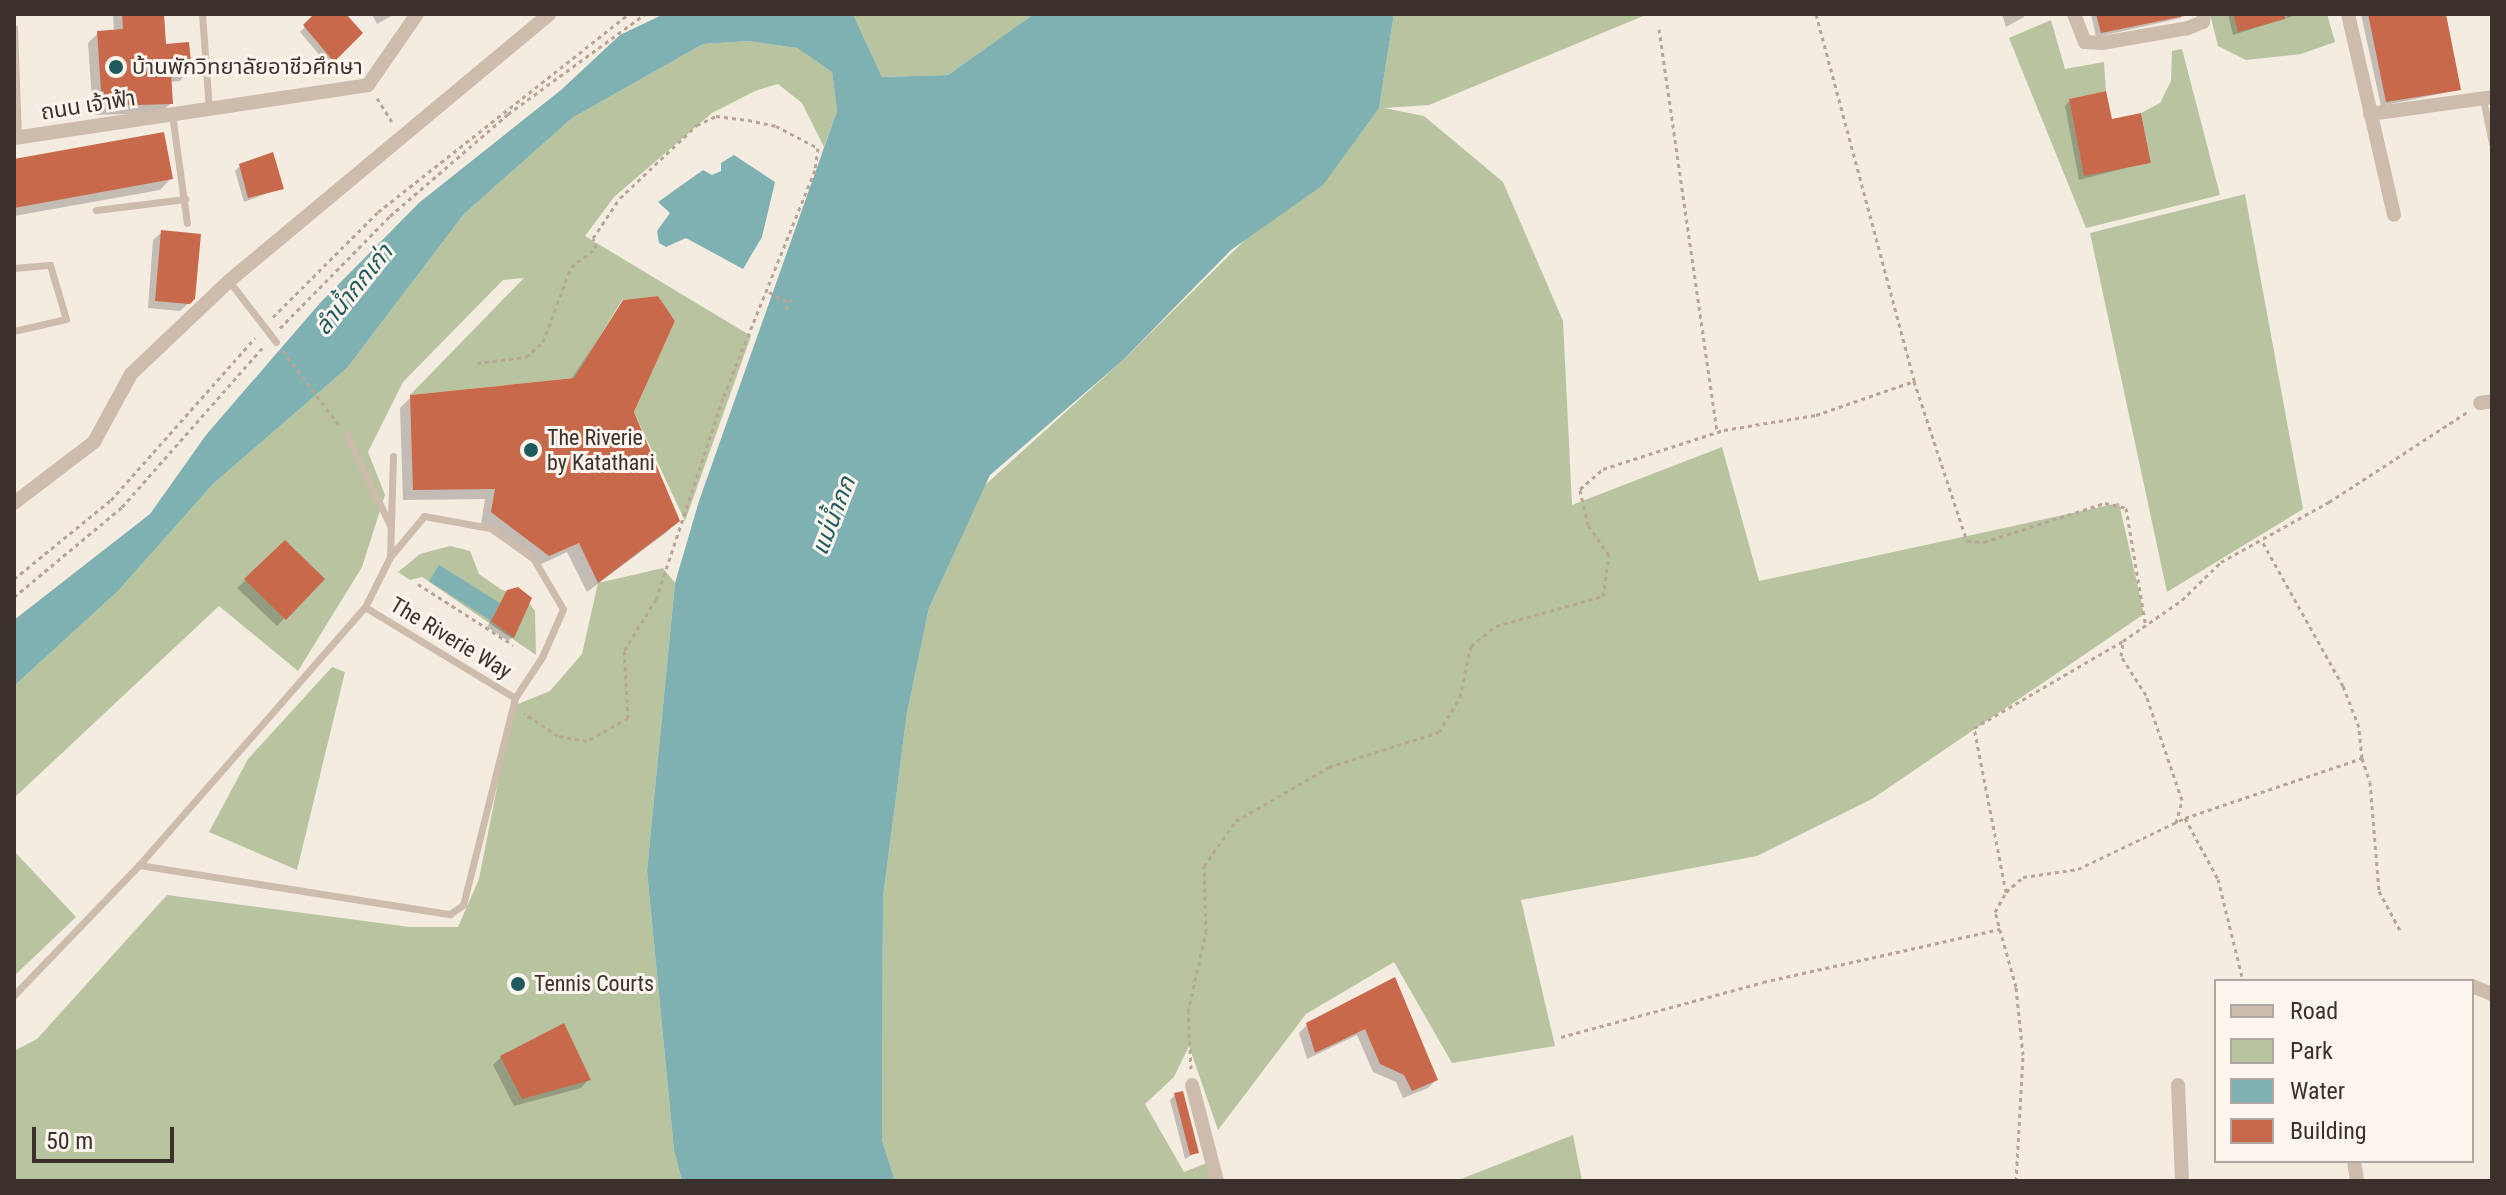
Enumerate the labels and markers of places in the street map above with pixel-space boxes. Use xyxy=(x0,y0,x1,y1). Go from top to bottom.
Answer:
place label: บ้านพักวิทยาลัยอาชีวศึกษา xyxy=(132,54,363,80)
marker: บ้านพักวิทยาลัยอาชีวศึกษา xyxy=(107,58,125,76)
place label: The Riverie by Katathani xyxy=(547,424,655,476)
marker: The Riverie by Katathani xyxy=(522,441,540,459)
place label: Tennis Courts xyxy=(534,971,654,997)
marker: Tennis Courts xyxy=(509,975,527,993)

